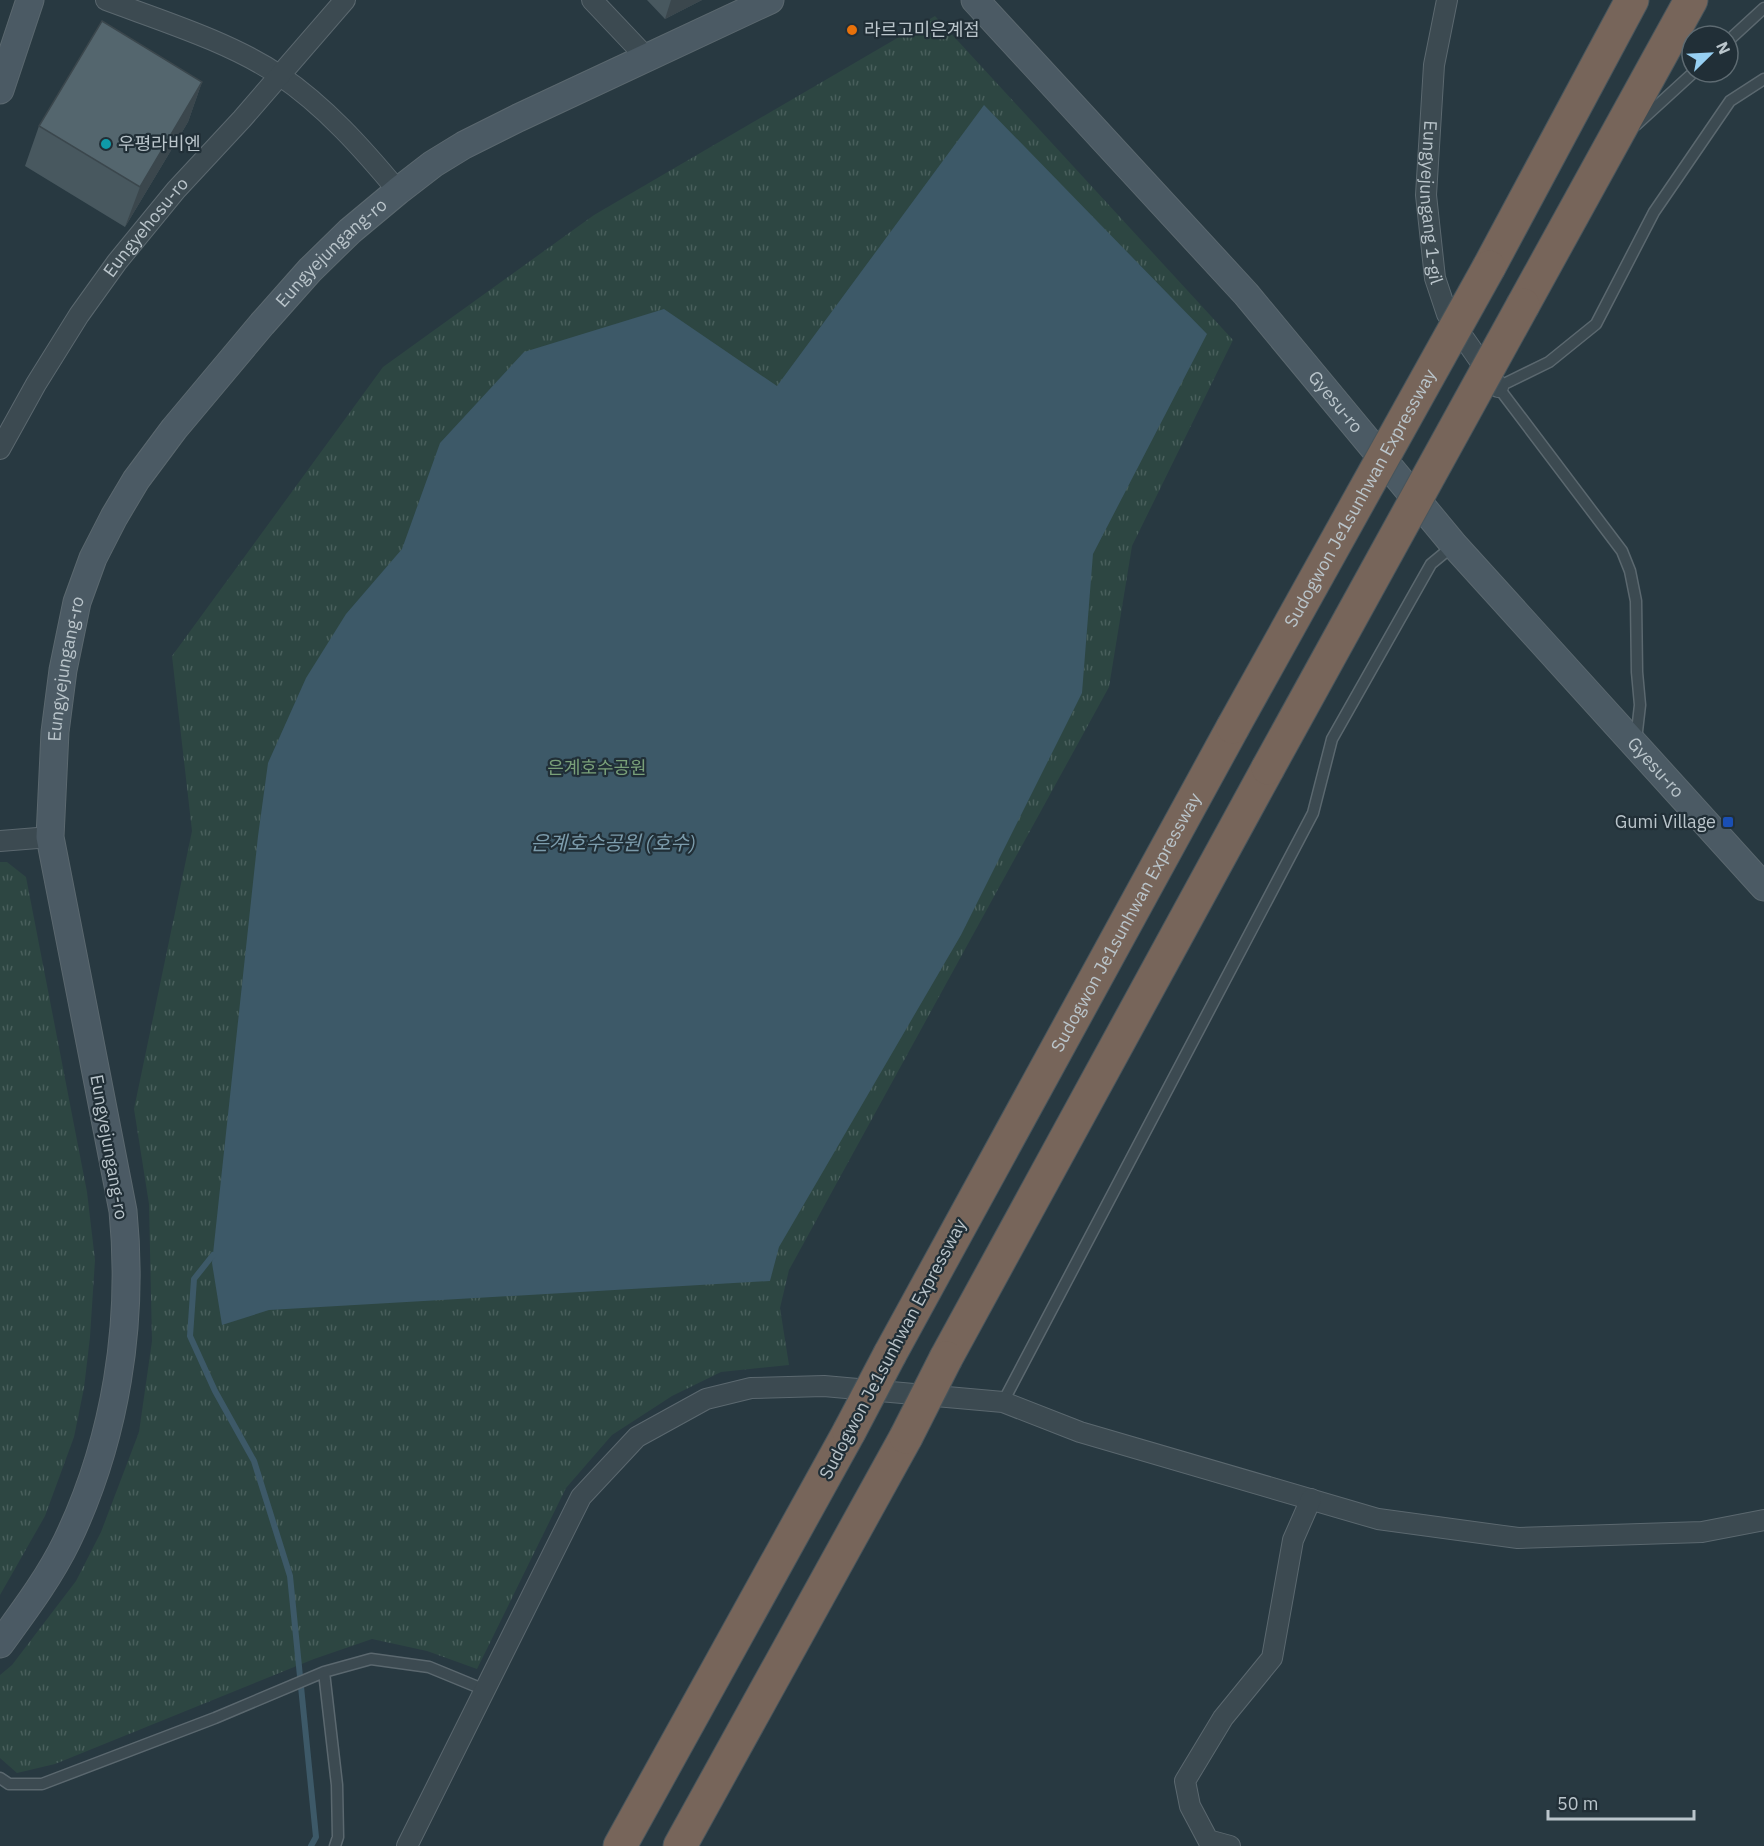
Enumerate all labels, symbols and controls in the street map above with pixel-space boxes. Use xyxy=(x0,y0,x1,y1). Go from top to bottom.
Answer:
place label: 라르고미은계점 xyxy=(864,18,980,41)
marker: 라르고미은계점 xyxy=(845,23,859,37)
north arrow xyxy=(1680,24,1740,84)
text: N xyxy=(1712,39,1735,57)
street label: Eungyejungang 1-gil xyxy=(1415,120,1448,287)
place label: 우평라비엔 xyxy=(118,132,201,155)
marker: 우평라비엔 xyxy=(99,137,113,151)
street label: Eungyehosu-ro xyxy=(98,172,193,281)
street label: Eungyejungang-ro xyxy=(270,193,392,312)
street label: Sudogwon Je1sunhwan Expressway xyxy=(1279,365,1441,631)
street label: Gyesu-ro xyxy=(1303,366,1368,437)
street label: Eungyejungang-ro xyxy=(43,593,89,742)
street label: Gyesu-ro xyxy=(1623,732,1689,802)
park label: 은계호수공원 xyxy=(547,756,647,779)
street label: Sudogwon Je1sunhwan Expressway xyxy=(1045,788,1206,1056)
place label: Gumi Village xyxy=(1615,810,1716,833)
marker: Gumi Village xyxy=(1721,815,1735,829)
water label: 은계호수공원 (호수) xyxy=(530,829,696,856)
street label: Eungyejungang-ro xyxy=(85,1073,134,1221)
street label: Sudogwon Je1sunhwan Expressway xyxy=(814,1214,971,1483)
scale bar xyxy=(1548,1783,1694,1821)
text: 50 m xyxy=(1557,1792,1599,1815)

